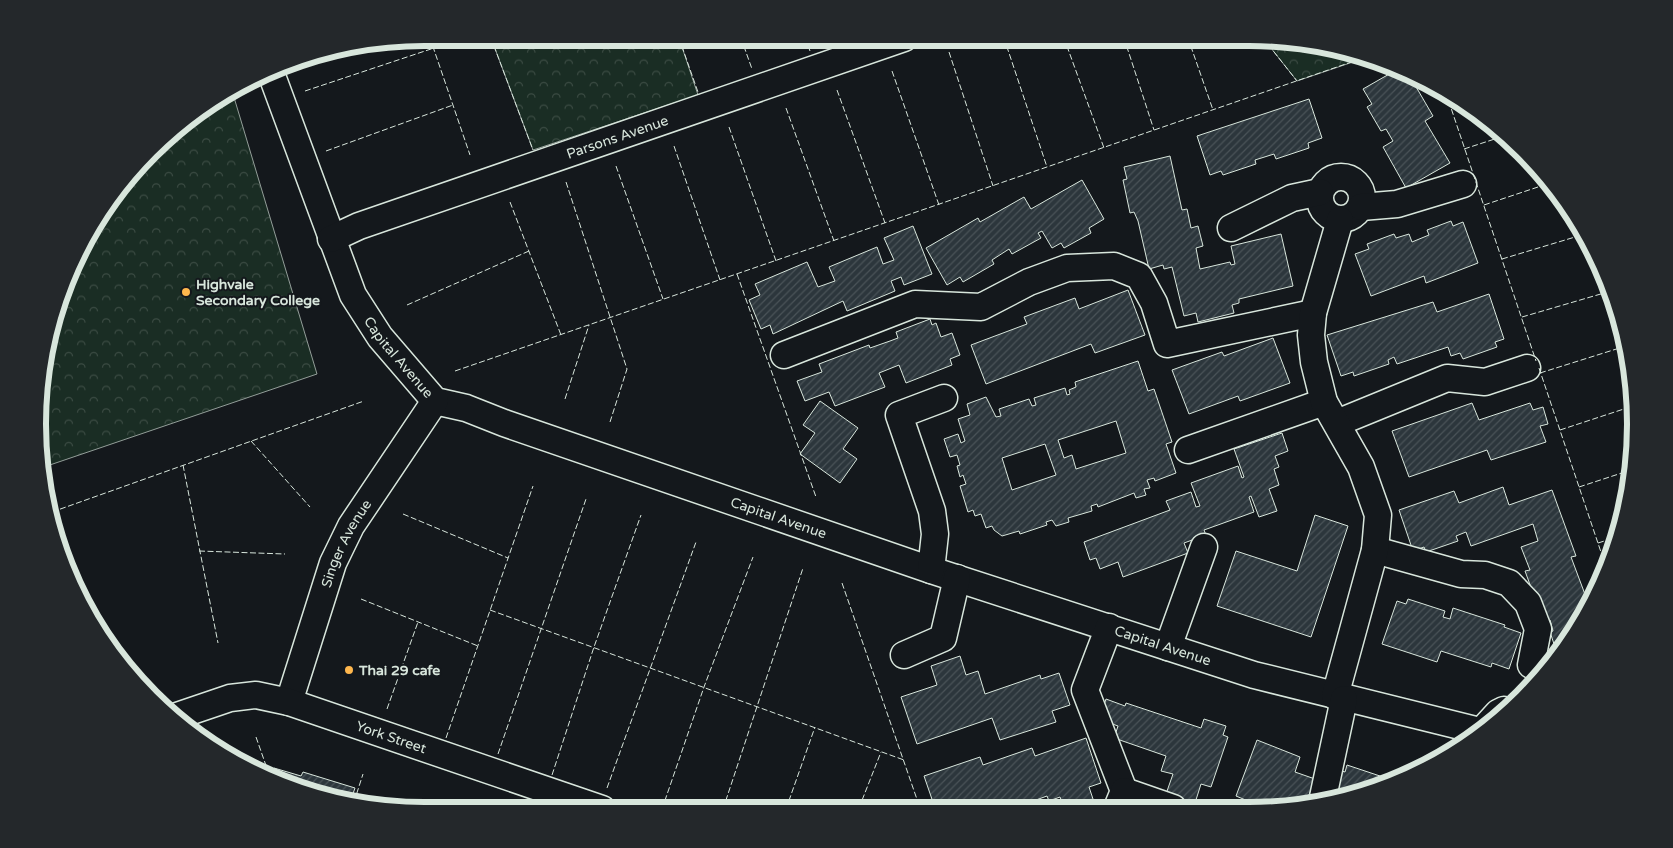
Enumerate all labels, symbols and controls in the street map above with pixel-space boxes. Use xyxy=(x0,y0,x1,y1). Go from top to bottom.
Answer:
street label: Parsons Avenue xyxy=(564,112,671,163)
place label: Highvale Secondary College xyxy=(196,276,320,309)
marker: Highvale Secondary College xyxy=(180,286,192,298)
street label: Capital Avenue xyxy=(360,313,437,402)
street label: Capital Avenue xyxy=(728,494,829,542)
street label: Singer Avenue xyxy=(318,496,375,590)
street label: Capital Avenue xyxy=(1112,622,1213,669)
place label: Thai 29 cafe xyxy=(358,662,440,679)
marker: Thai 29 cafe xyxy=(343,664,355,676)
street label: York Street xyxy=(354,718,429,758)

